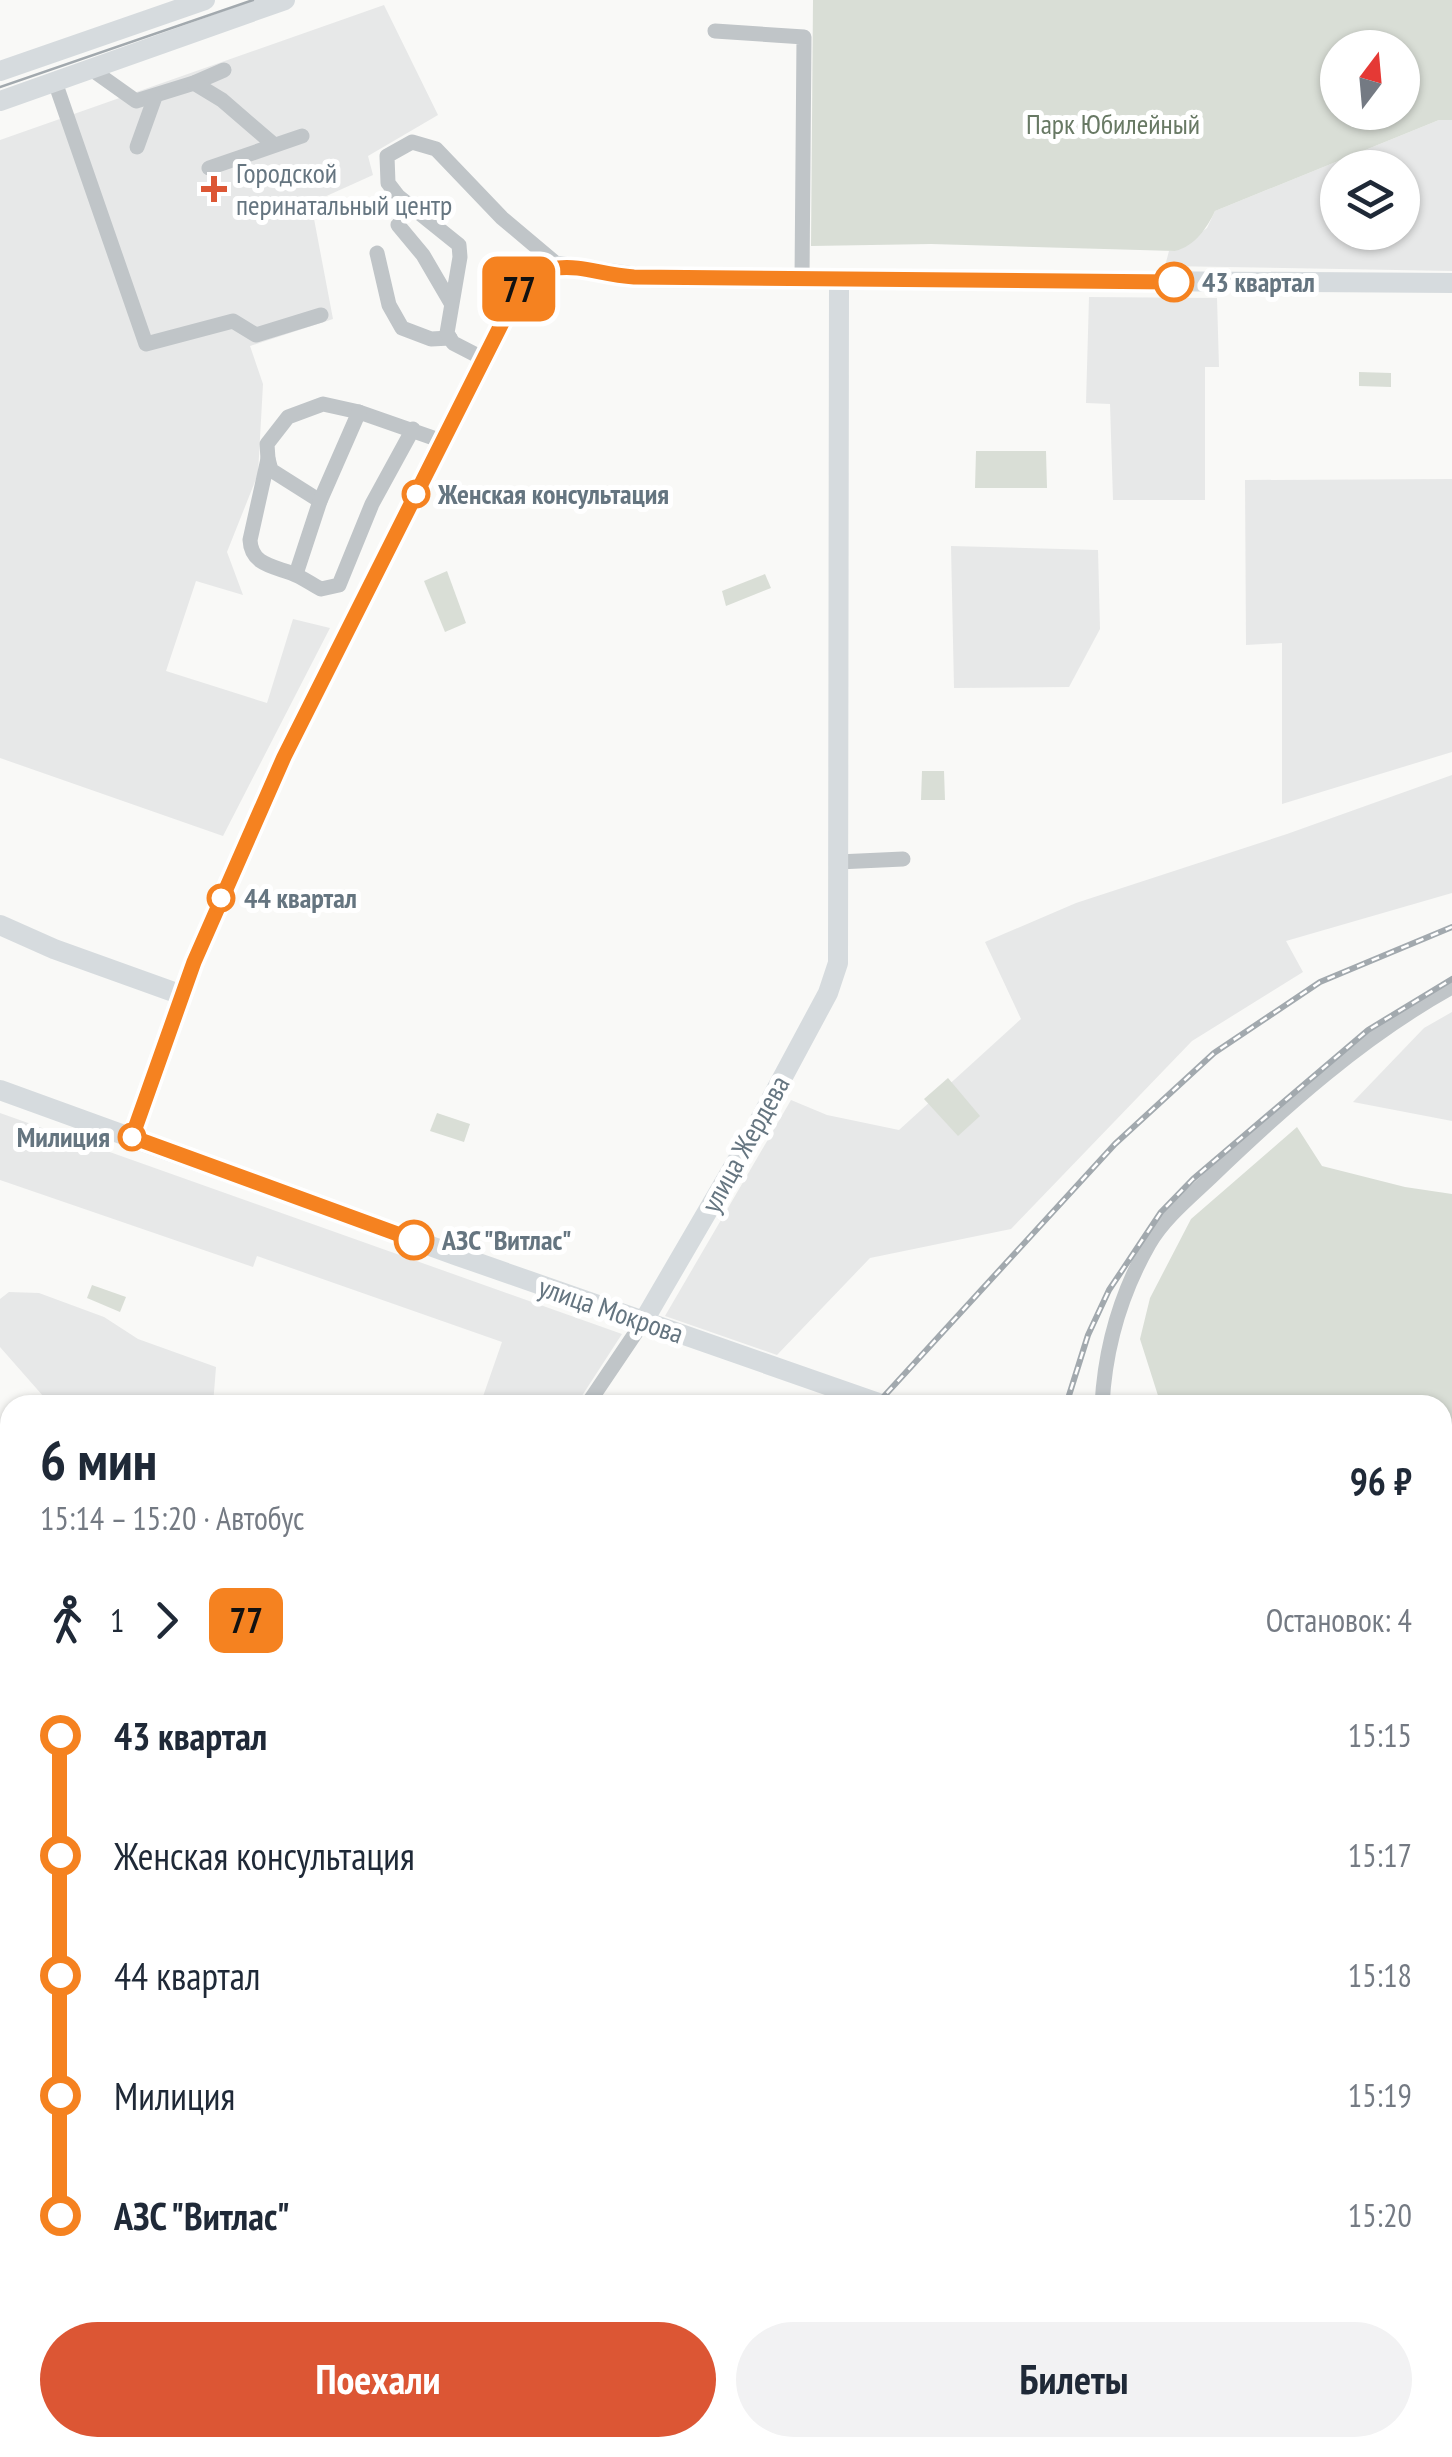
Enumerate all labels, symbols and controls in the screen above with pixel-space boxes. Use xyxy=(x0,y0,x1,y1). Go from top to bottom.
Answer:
north arrow xyxy=(1320,30,1420,130)
map controls xyxy=(1320,30,1420,250)
park label: Парк Юбилейный xyxy=(1026,105,1200,142)
button: layers xyxy=(1320,150,1420,250)
place label: Городской перинатальный центр xyxy=(236,154,452,223)
marker: Городской перинатальный центр xyxy=(201,176,227,202)
line badge: 77 xyxy=(474,256,564,322)
marker: 43 квартал xyxy=(1155,263,1193,301)
place label: 43 квартал xyxy=(1202,263,1315,300)
text: 77 xyxy=(502,266,536,312)
place label: Женская консультация xyxy=(437,475,669,512)
marker: Женская консультация xyxy=(403,481,429,507)
place label: 44 квартал xyxy=(244,879,357,916)
marker: 44 квартал xyxy=(208,885,234,911)
street label: улица Жердева xyxy=(692,1069,797,1219)
place label: Милиция xyxy=(17,1118,110,1155)
marker: Милиция xyxy=(119,1124,145,1150)
marker: АЗС "Витлас" xyxy=(395,1221,433,1259)
place label: АЗС "Витлас" xyxy=(441,1221,572,1258)
street label: улица Мокрова xyxy=(534,1267,689,1352)
text: 6 мин xyxy=(40,1424,157,1495)
text: 96 ₽ xyxy=(1350,1456,1412,1505)
text: 15:14 – 15:20 · Автобус xyxy=(40,1497,304,1539)
icon: walk xyxy=(40,1593,95,1648)
icon: forward xyxy=(139,1593,194,1648)
text: 77 xyxy=(229,1597,263,1643)
text: 1 xyxy=(110,1599,124,1641)
text: Остановок: 4 xyxy=(1266,1599,1412,1641)
text: 43 квартал xyxy=(114,1711,267,1760)
text: 15:15 xyxy=(1348,1714,1412,1756)
text: Женская консультация xyxy=(114,1831,415,1880)
text: 15:17 xyxy=(1348,1834,1412,1876)
text: 44 квартал xyxy=(114,1951,260,2000)
text: 15:18 xyxy=(1348,1954,1412,1996)
text: Милиция xyxy=(114,2071,235,2120)
text: 15:19 xyxy=(1348,2074,1412,2116)
text: АЗС "Витлас" xyxy=(114,2191,290,2240)
text: 15:20 xyxy=(1348,2194,1412,2236)
button: Поехали xyxy=(40,2322,716,2437)
button: Билеты xyxy=(736,2322,1412,2437)

